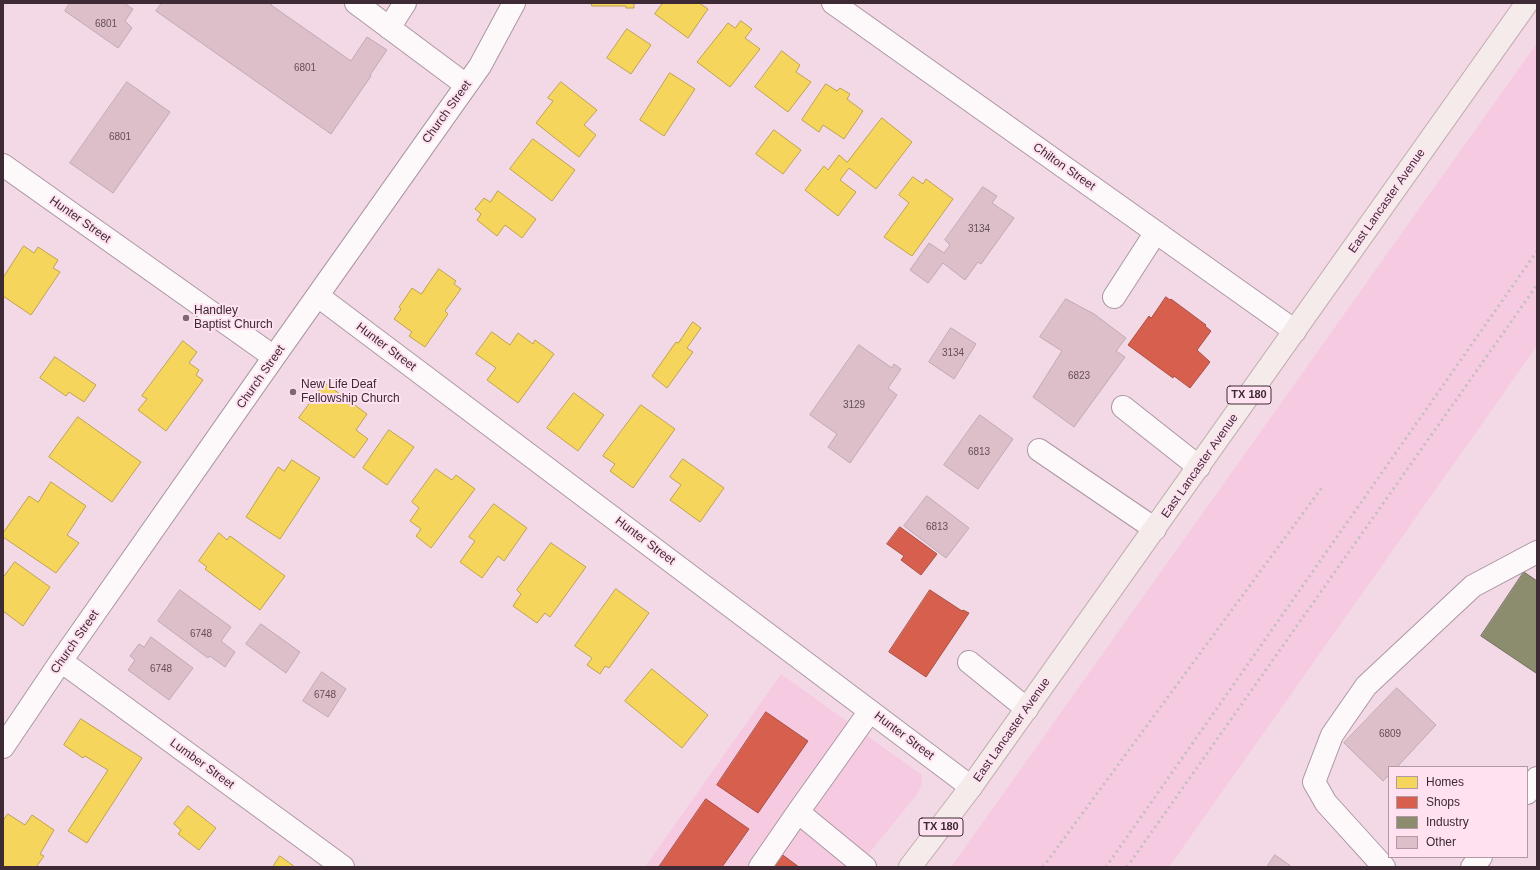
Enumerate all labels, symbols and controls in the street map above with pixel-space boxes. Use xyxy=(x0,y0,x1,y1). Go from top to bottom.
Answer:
house number: 6801 xyxy=(95,18,117,30)
house number: 6801 xyxy=(294,62,316,74)
street label: Church Street xyxy=(419,78,475,146)
house number: 6801 xyxy=(109,131,131,143)
street label: Chilton Street xyxy=(1030,140,1098,194)
street label: East Lancaster Avenue xyxy=(1346,146,1428,256)
street label: Hunter Street xyxy=(47,194,113,246)
house number: 3134 xyxy=(968,223,990,235)
place label: Handley Baptist Church xyxy=(194,304,273,332)
marker: Handley Baptist Church xyxy=(181,313,191,323)
street label: Hunter Street xyxy=(353,320,419,374)
street label: Church Street xyxy=(234,343,288,411)
house number: 3134 xyxy=(942,347,964,359)
house number: 6823 xyxy=(1068,370,1090,382)
place label: New Life Deaf Fellowship Church xyxy=(301,378,400,406)
road number: TX 180 xyxy=(1227,386,1271,404)
marker: New Life Deaf Fellowship Church xyxy=(288,387,298,397)
house number: 3129 xyxy=(843,399,865,411)
street label: East Lancaster Avenue xyxy=(1159,411,1241,521)
house number: 6813 xyxy=(968,446,990,458)
street label: Hunter Street xyxy=(612,514,678,568)
house number: 6813 xyxy=(926,521,948,533)
street label: Church Street xyxy=(48,608,102,676)
house number: 6748 xyxy=(190,628,212,640)
house number: 6748 xyxy=(150,663,172,675)
street label: East Lancaster Avenue xyxy=(971,675,1053,785)
house number: 6748 xyxy=(314,689,336,701)
street label: Hunter Street xyxy=(871,709,937,763)
house number: 6809 xyxy=(1379,728,1401,740)
street label: Lumber Street xyxy=(167,736,237,792)
legend xyxy=(1388,766,1528,858)
text: Homes xyxy=(1426,775,1464,789)
text: Shops xyxy=(1426,795,1460,809)
text: Industry xyxy=(1426,815,1469,829)
road number: TX 180 xyxy=(919,818,963,836)
text: Other xyxy=(1426,835,1456,849)

